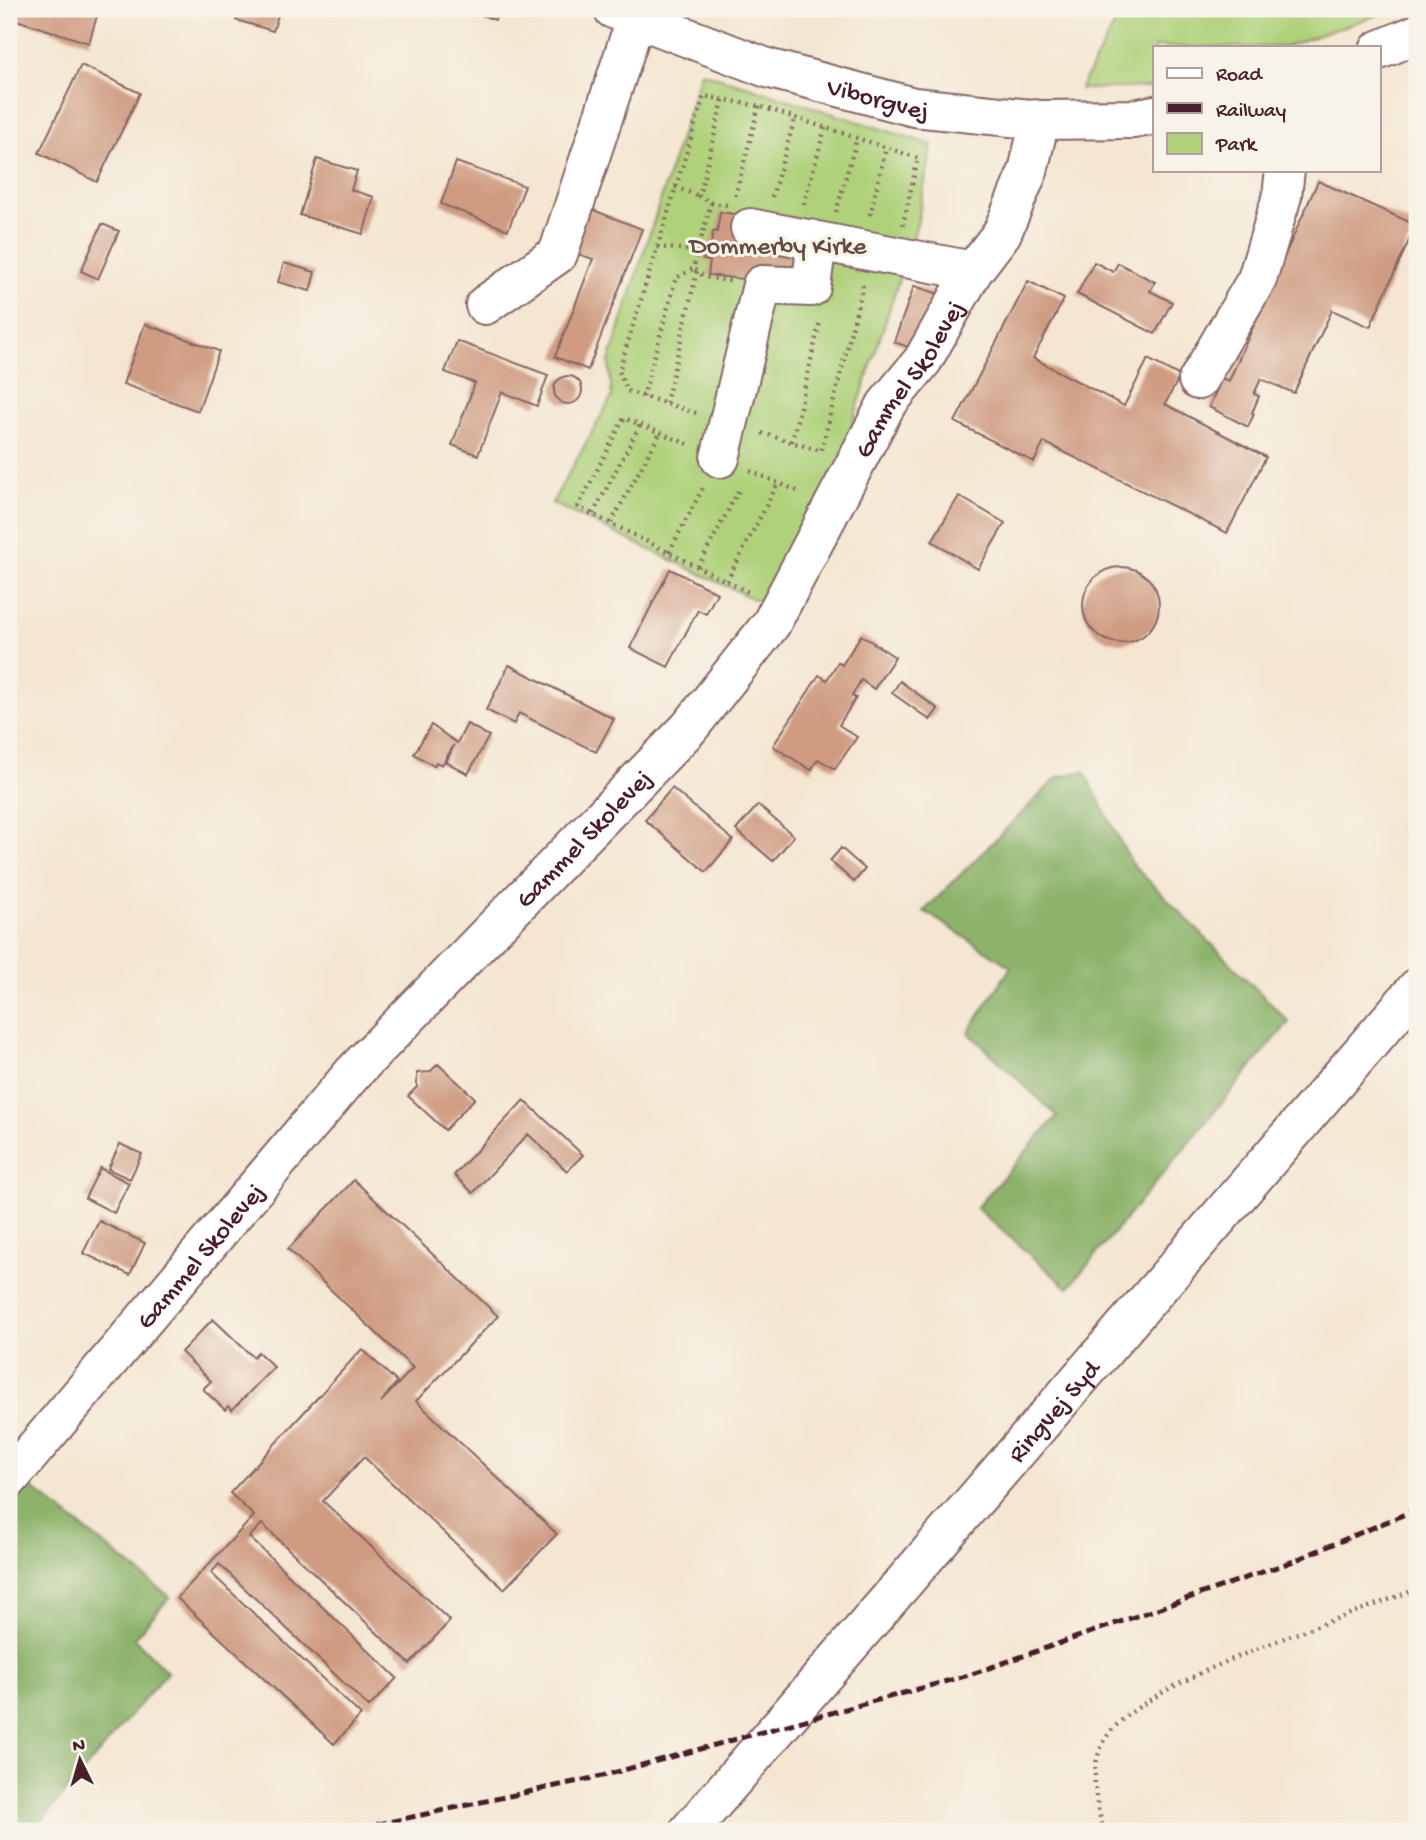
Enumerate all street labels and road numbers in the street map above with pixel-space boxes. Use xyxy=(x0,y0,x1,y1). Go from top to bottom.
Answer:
street label: Viborgvej xyxy=(822,73,930,128)
street label: Gammel Skolevej xyxy=(850,296,973,464)
street label: Gammel Skolevej xyxy=(511,765,660,917)
street label: Gammel Skolevej xyxy=(132,1178,273,1337)
street label: Ringvej Syd xyxy=(1003,1354,1110,1471)

